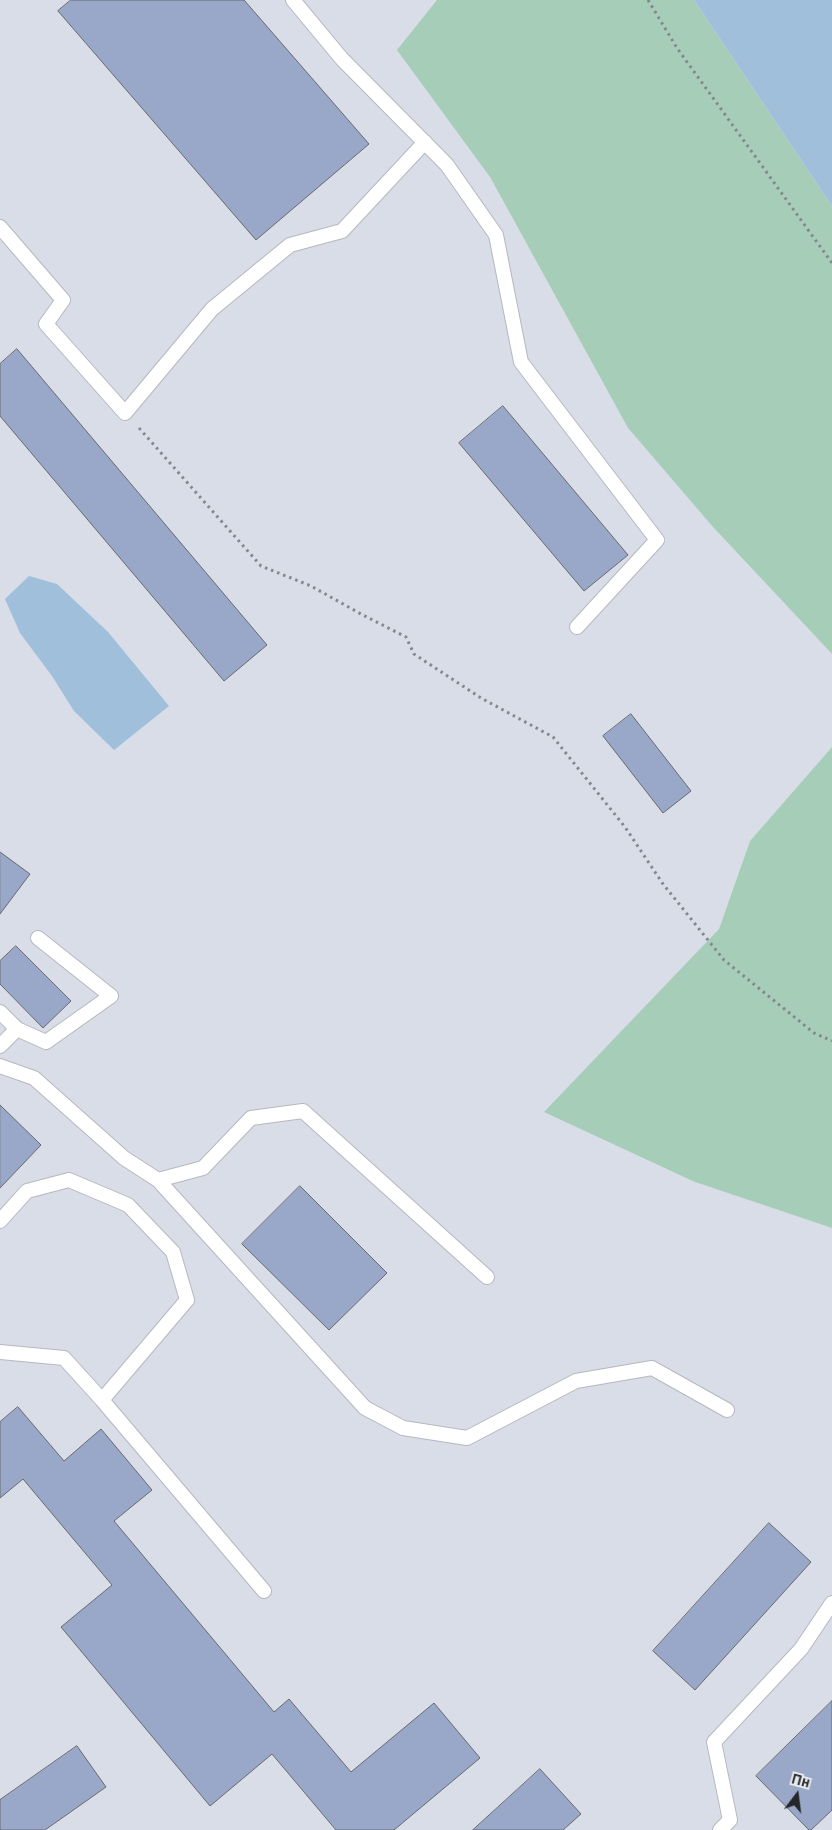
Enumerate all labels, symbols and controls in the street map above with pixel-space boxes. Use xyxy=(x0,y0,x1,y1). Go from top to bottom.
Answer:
north arrow xyxy=(772,1770,822,1820)
text: Пн xyxy=(790,1770,812,1791)

